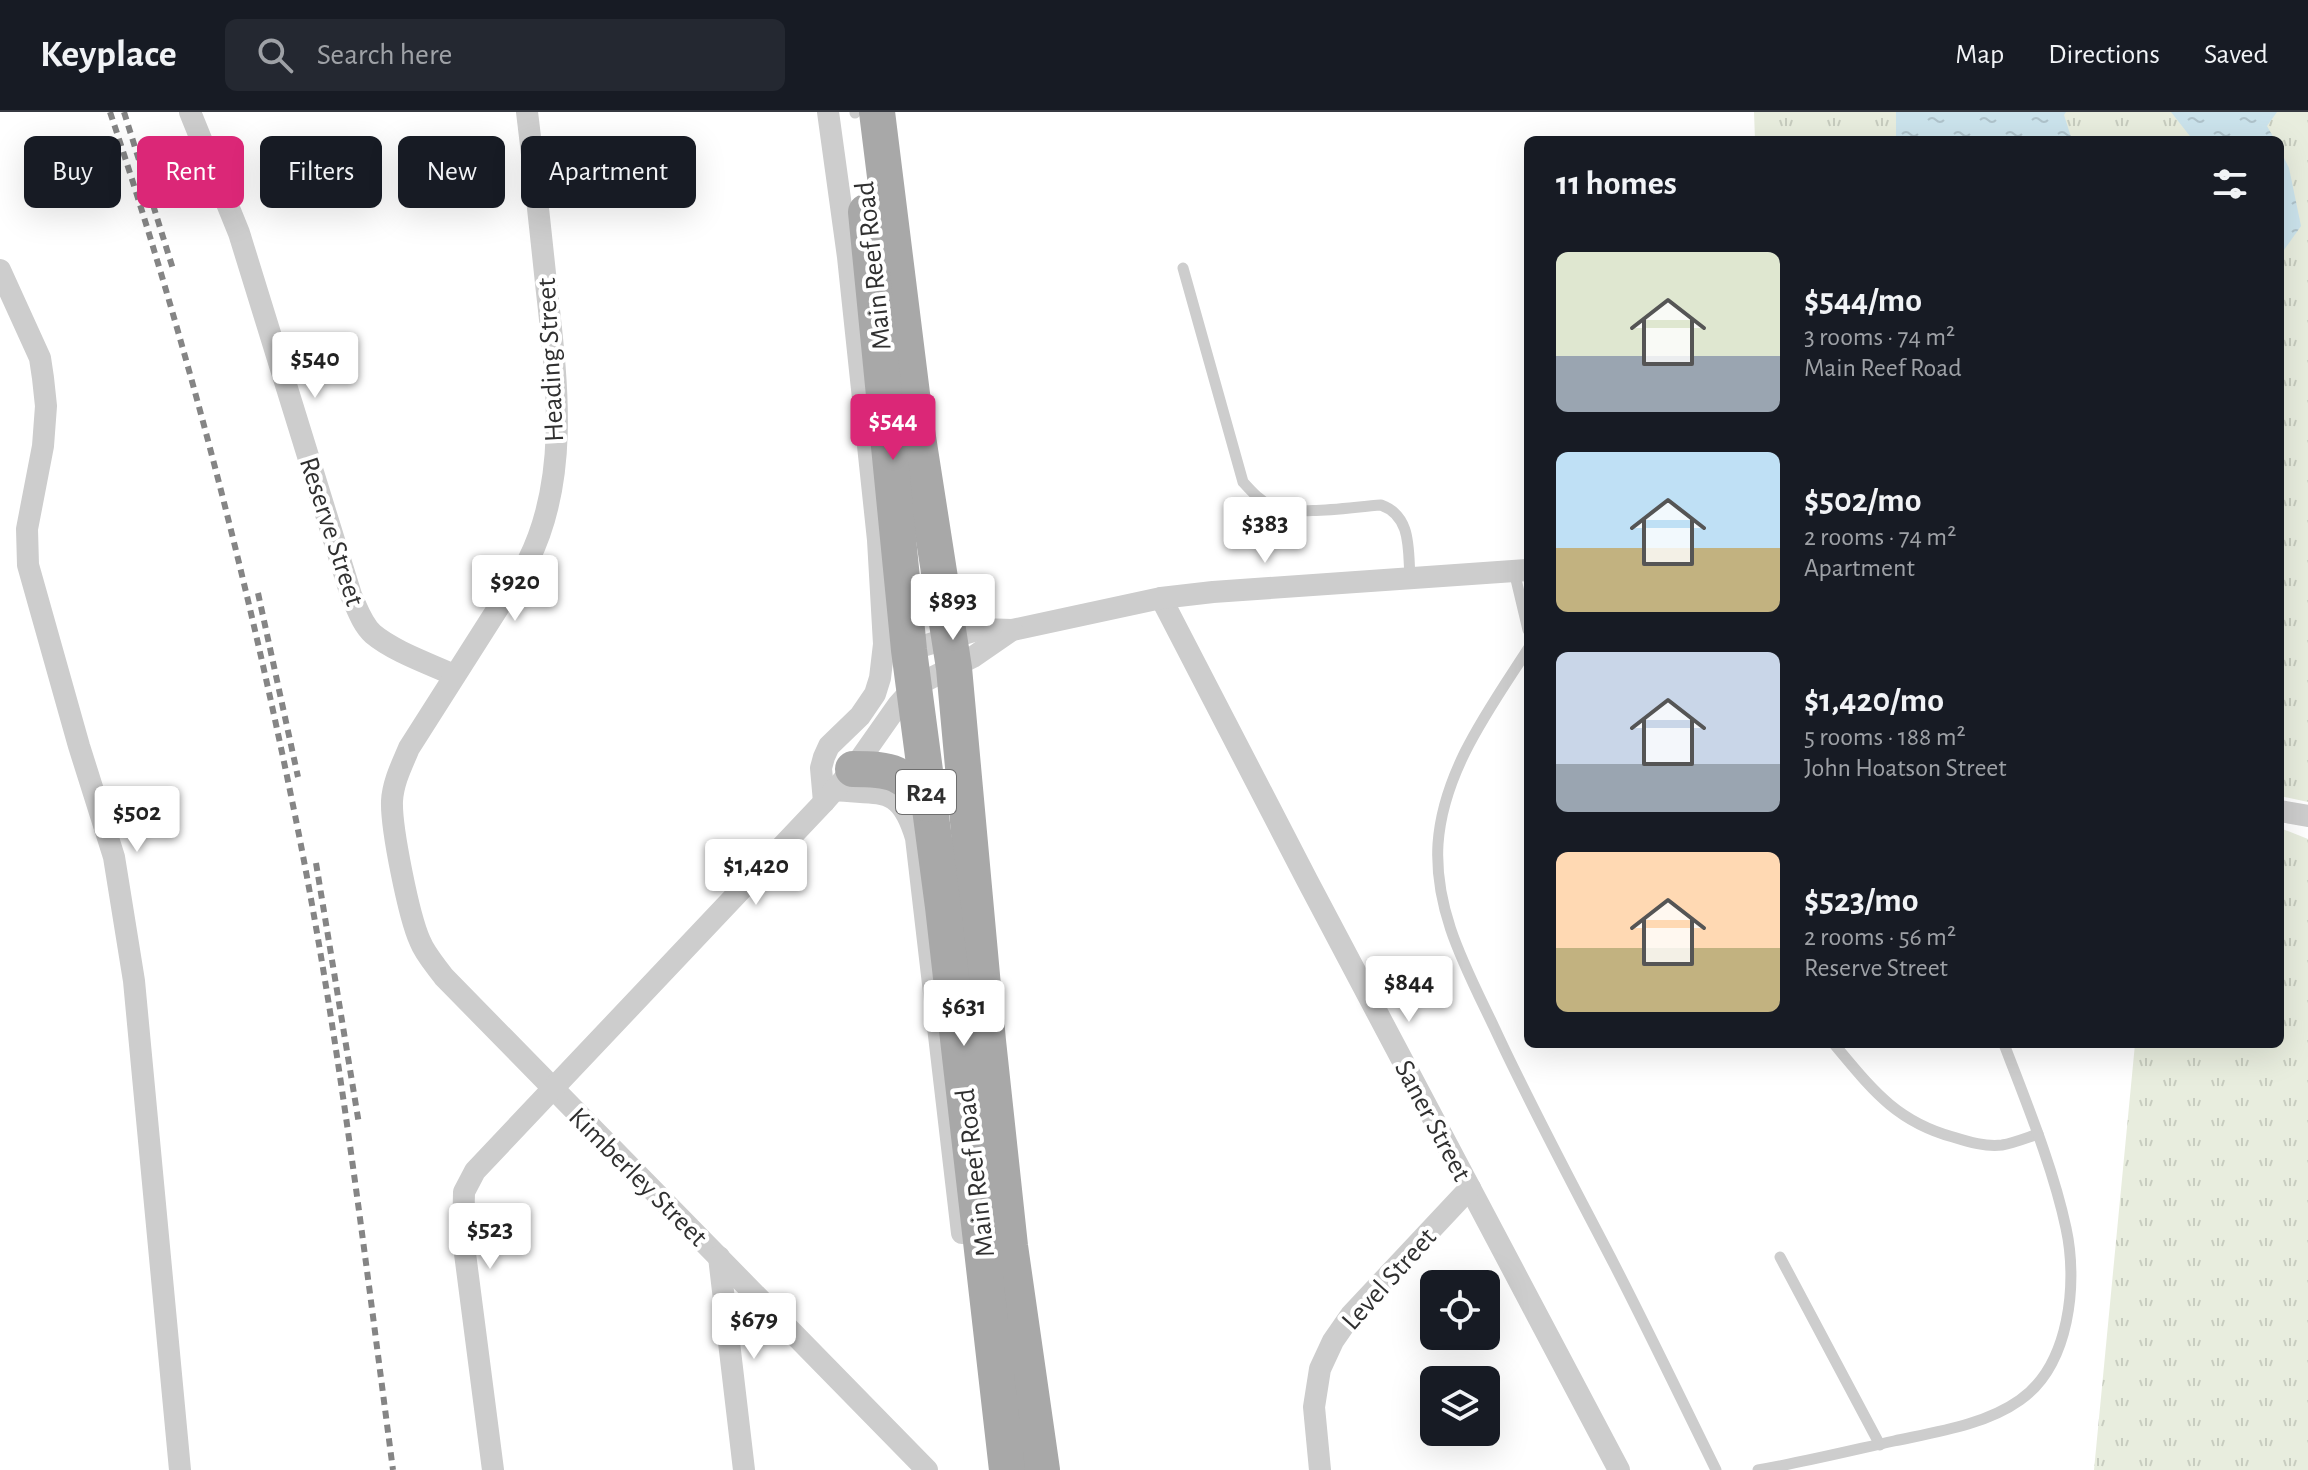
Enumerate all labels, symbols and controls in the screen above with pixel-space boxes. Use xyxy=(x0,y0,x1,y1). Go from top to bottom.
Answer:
search box xyxy=(225,19,785,91)
icon: search xyxy=(253,33,297,77)
text: Keyplace xyxy=(40,36,177,74)
text: Search here xyxy=(317,40,452,70)
text: Map xyxy=(1955,41,2004,69)
text: Directions xyxy=(2048,41,2160,69)
text: Saved xyxy=(2204,41,2268,69)
chip: Buy xyxy=(24,136,121,208)
chip: Rent xyxy=(137,136,244,208)
chip: Filters xyxy=(260,136,382,208)
chip: New xyxy=(398,136,505,208)
chip: Apartment xyxy=(521,136,696,208)
icon: filters xyxy=(2208,162,2252,206)
text: 11 homes xyxy=(1556,167,1677,201)
street label: Main Reef Road xyxy=(851,180,897,352)
street label: Heading Street xyxy=(533,277,569,443)
icon: home xyxy=(1620,284,1716,380)
text: $544/mo xyxy=(1804,284,1922,318)
text: 3 rooms · 74 m² xyxy=(1804,324,1955,350)
pin: $540 xyxy=(268,332,362,400)
text: $540 xyxy=(290,345,340,371)
text: Main Reef Road xyxy=(1804,355,1962,381)
pin: $544 xyxy=(846,394,940,462)
text: $544 xyxy=(868,407,918,433)
street label: Reserve Street xyxy=(294,454,368,610)
icon: home xyxy=(1620,484,1716,580)
text: $502/mo xyxy=(1804,484,1922,518)
pin: $383 xyxy=(1218,497,1312,565)
text: $383 xyxy=(1242,510,1288,536)
text: 2 rooms · 74 m² xyxy=(1804,524,1956,550)
pin: $920 xyxy=(468,555,562,623)
text: Apartment xyxy=(1804,555,1915,581)
text: $920 xyxy=(490,568,540,594)
pin: $893 xyxy=(906,574,1000,642)
text: $893 xyxy=(929,587,977,613)
icon: home xyxy=(1620,684,1716,780)
text: $1,420/mo xyxy=(1804,684,1944,718)
text: 5 rooms · 188 m² xyxy=(1804,724,1966,750)
text: John Hoatson Street xyxy=(1804,755,2007,781)
road number: R24 xyxy=(896,770,956,814)
pin: $502 xyxy=(90,786,184,854)
text: $502 xyxy=(113,799,161,825)
pin: $1,420 xyxy=(691,839,821,907)
text: $1,420 xyxy=(723,852,789,878)
icon: home xyxy=(1620,884,1716,980)
text: $523/mo xyxy=(1804,884,1919,918)
text: 2 rooms · 56 m² xyxy=(1804,924,1956,950)
text: Reserve Street xyxy=(1804,955,1948,981)
pin: $844 xyxy=(1362,956,1456,1024)
text: $844 xyxy=(1384,969,1434,995)
pin: $631 xyxy=(917,980,1011,1048)
text: $631 xyxy=(942,993,986,1019)
street label: Saner Street xyxy=(1389,1056,1476,1186)
street label: Main Reef Road xyxy=(952,1087,1000,1259)
street label: Kimberley Street xyxy=(563,1103,712,1252)
pin: $523 xyxy=(443,1203,537,1271)
text: $523 xyxy=(467,1216,513,1242)
street label: Level Street xyxy=(1337,1223,1442,1336)
map controls xyxy=(1420,1270,1500,1446)
button: locate xyxy=(1420,1270,1500,1350)
pin: $679 xyxy=(707,1293,801,1361)
text: $679 xyxy=(730,1306,778,1332)
button: layers xyxy=(1420,1366,1500,1446)

